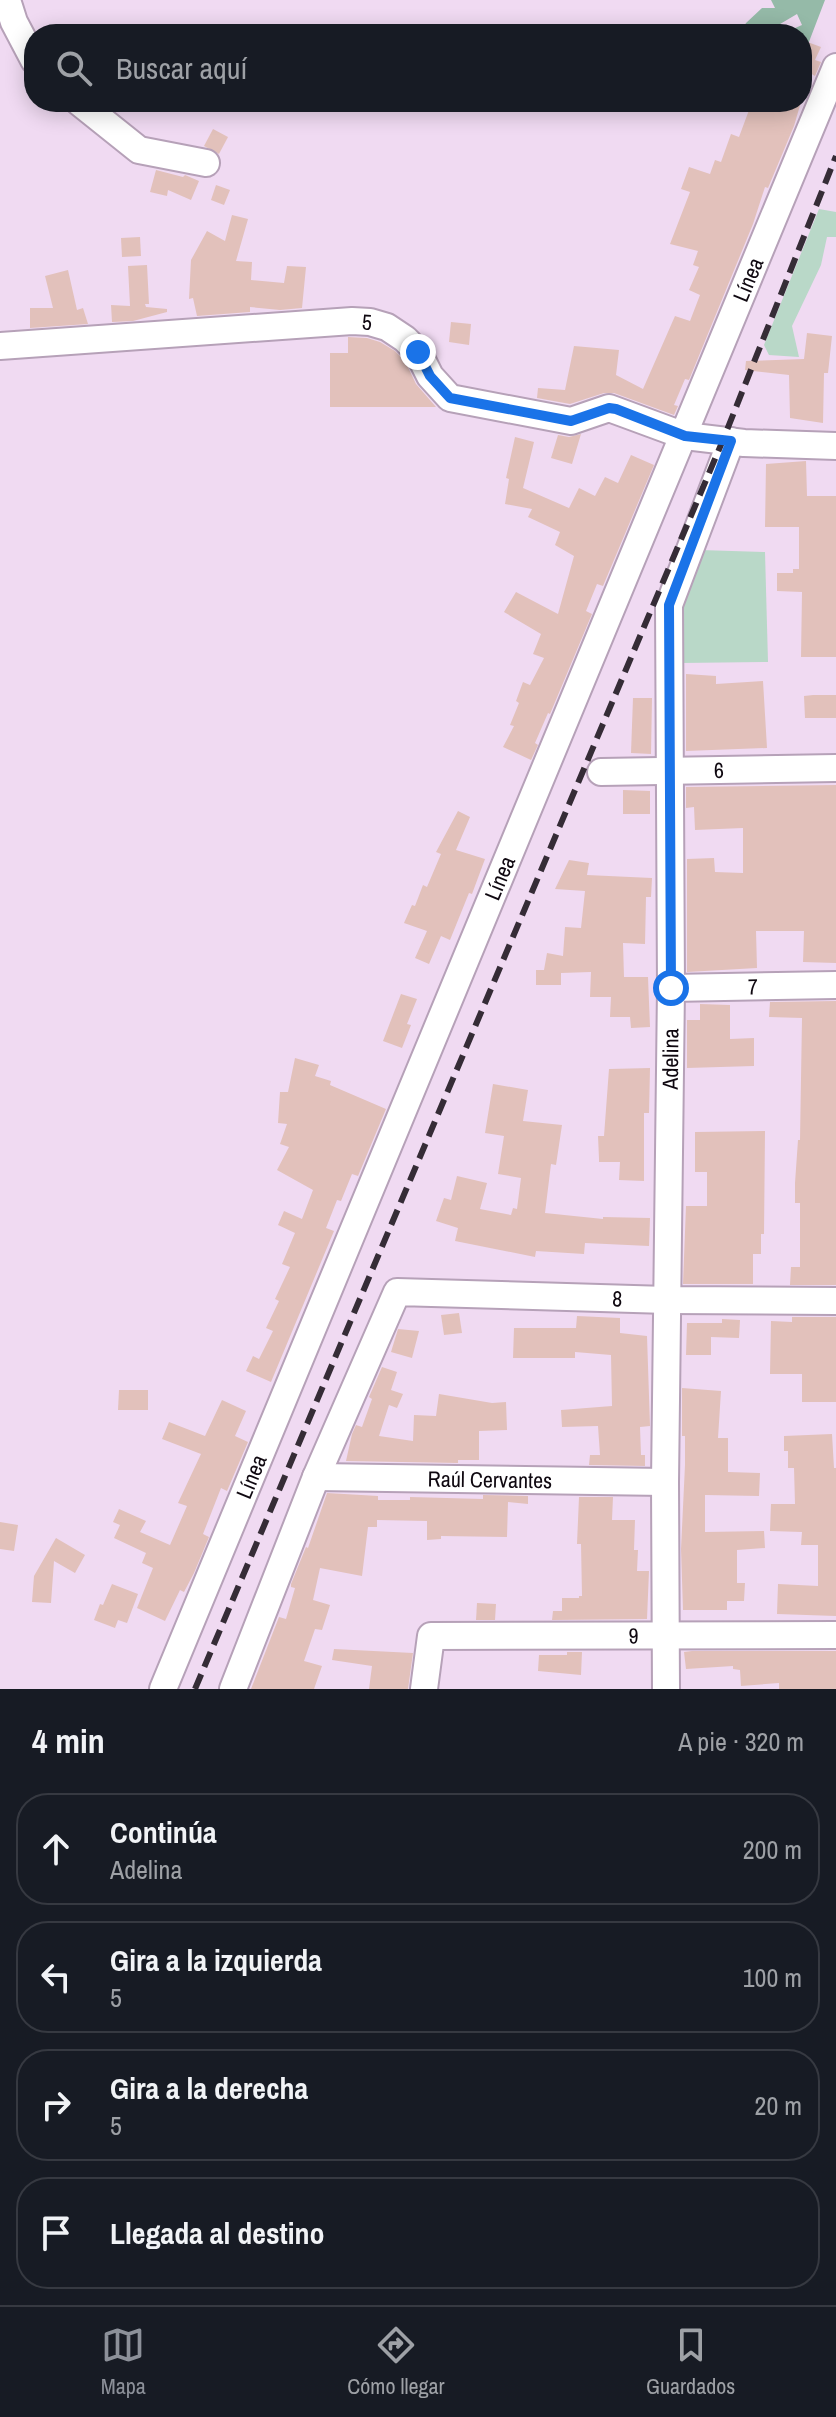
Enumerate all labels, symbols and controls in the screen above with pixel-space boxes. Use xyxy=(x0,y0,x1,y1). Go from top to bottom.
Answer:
search box xyxy=(24,24,812,112)
icon: search xyxy=(52,46,96,90)
text: Buscar aquí xyxy=(116,48,247,88)
street label: Línea xyxy=(725,253,770,306)
street label: 5 xyxy=(361,307,373,337)
route end xyxy=(400,334,436,370)
street label: 6 xyxy=(714,755,724,785)
street label: Línea xyxy=(477,851,522,905)
route start xyxy=(653,970,689,1006)
street label: 7 xyxy=(748,971,758,1002)
street label: Adelina xyxy=(655,1028,686,1091)
street label: 8 xyxy=(612,1283,623,1314)
street label: Línea xyxy=(229,1450,274,1503)
street label: Raúl Cervantes xyxy=(428,1464,552,1495)
street label: 9 xyxy=(628,1620,639,1651)
text: 4 min xyxy=(32,1718,105,1764)
text: A pie · 320 m xyxy=(678,1724,804,1759)
text: Continúa xyxy=(110,1812,217,1852)
icon: ahead xyxy=(34,1827,78,1871)
text: 200 m xyxy=(743,1832,802,1867)
text: Adelina xyxy=(110,1852,182,1887)
text: Gira a la izquierda xyxy=(110,1940,322,1980)
icon: left xyxy=(34,1955,78,1999)
text: 100 m xyxy=(743,1960,802,1995)
text: 5 xyxy=(110,1980,122,2015)
text: Gira a la derecha xyxy=(110,2068,308,2108)
icon: right xyxy=(34,2083,78,2127)
text: 20 m xyxy=(755,2088,802,2123)
text: 5 xyxy=(110,2108,122,2143)
icon: arrive xyxy=(34,2211,78,2255)
text: Llegada al destino xyxy=(110,2213,325,2253)
tab: Mapa xyxy=(101,2323,146,2401)
tab: Cómo llegar xyxy=(347,2323,445,2401)
tab: Guardados xyxy=(646,2323,735,2401)

